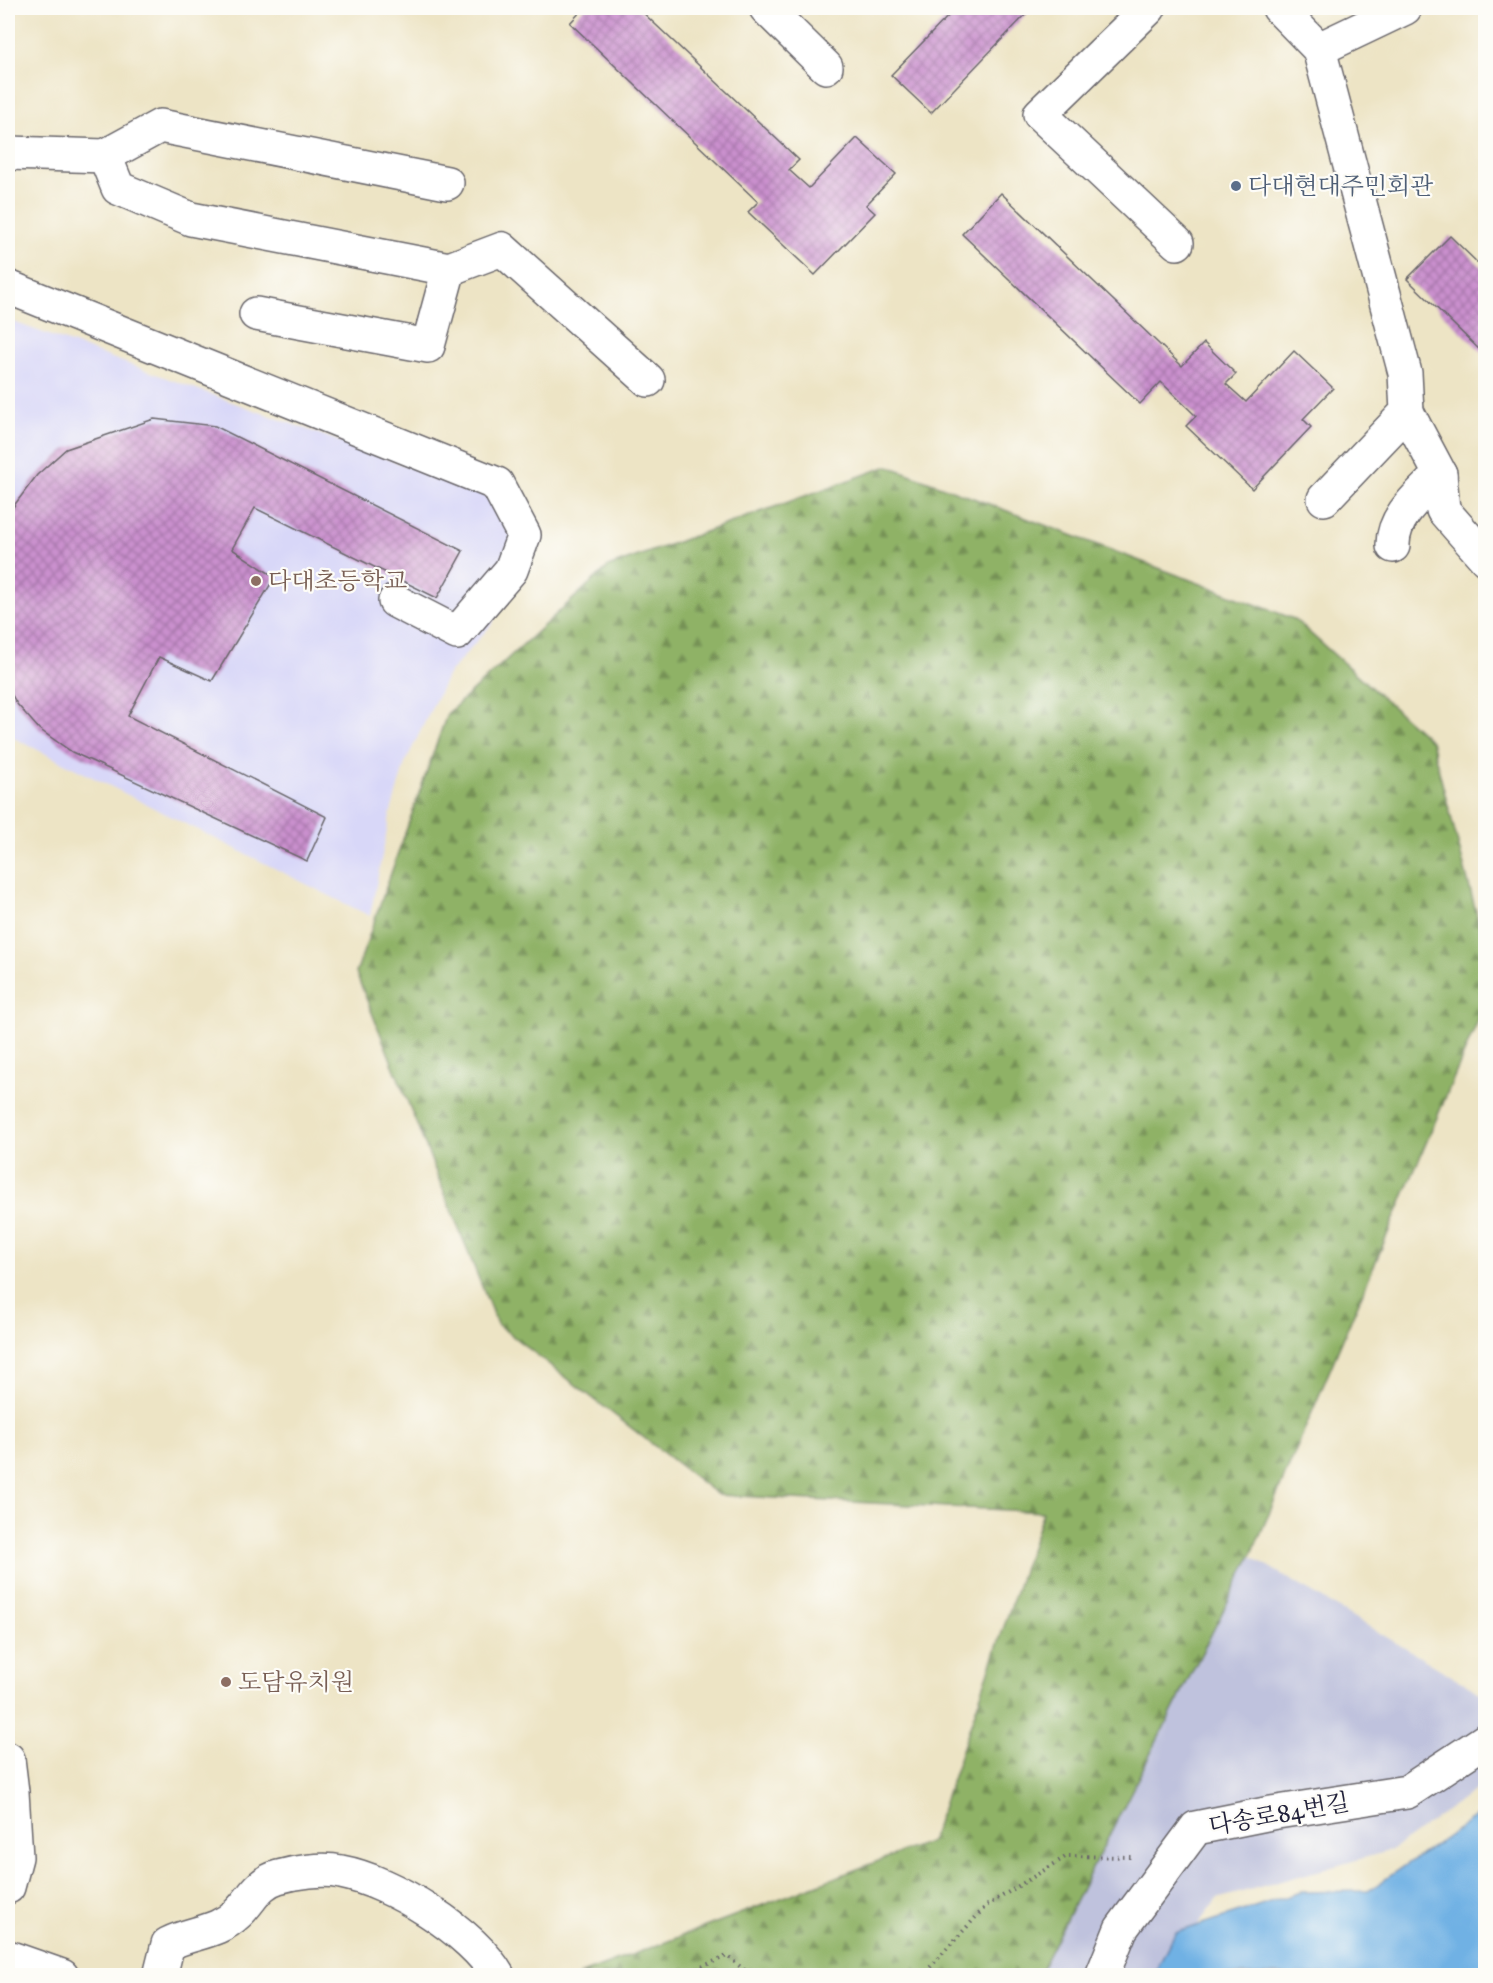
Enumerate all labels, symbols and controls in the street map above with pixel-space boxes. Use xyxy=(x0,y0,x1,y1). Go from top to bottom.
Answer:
place label: 다대현대주민회관 xyxy=(1248,171,1433,201)
marker: 다대현대주민회관 xyxy=(1229,179,1243,193)
place label: 다대초등학교 xyxy=(268,566,407,596)
marker: 다대초등학교 xyxy=(249,574,263,588)
place label: 도담유치원 xyxy=(238,1667,354,1697)
marker: 도담유치원 xyxy=(219,1675,233,1689)
street label: 다송로84번길 xyxy=(1206,1787,1352,1841)

